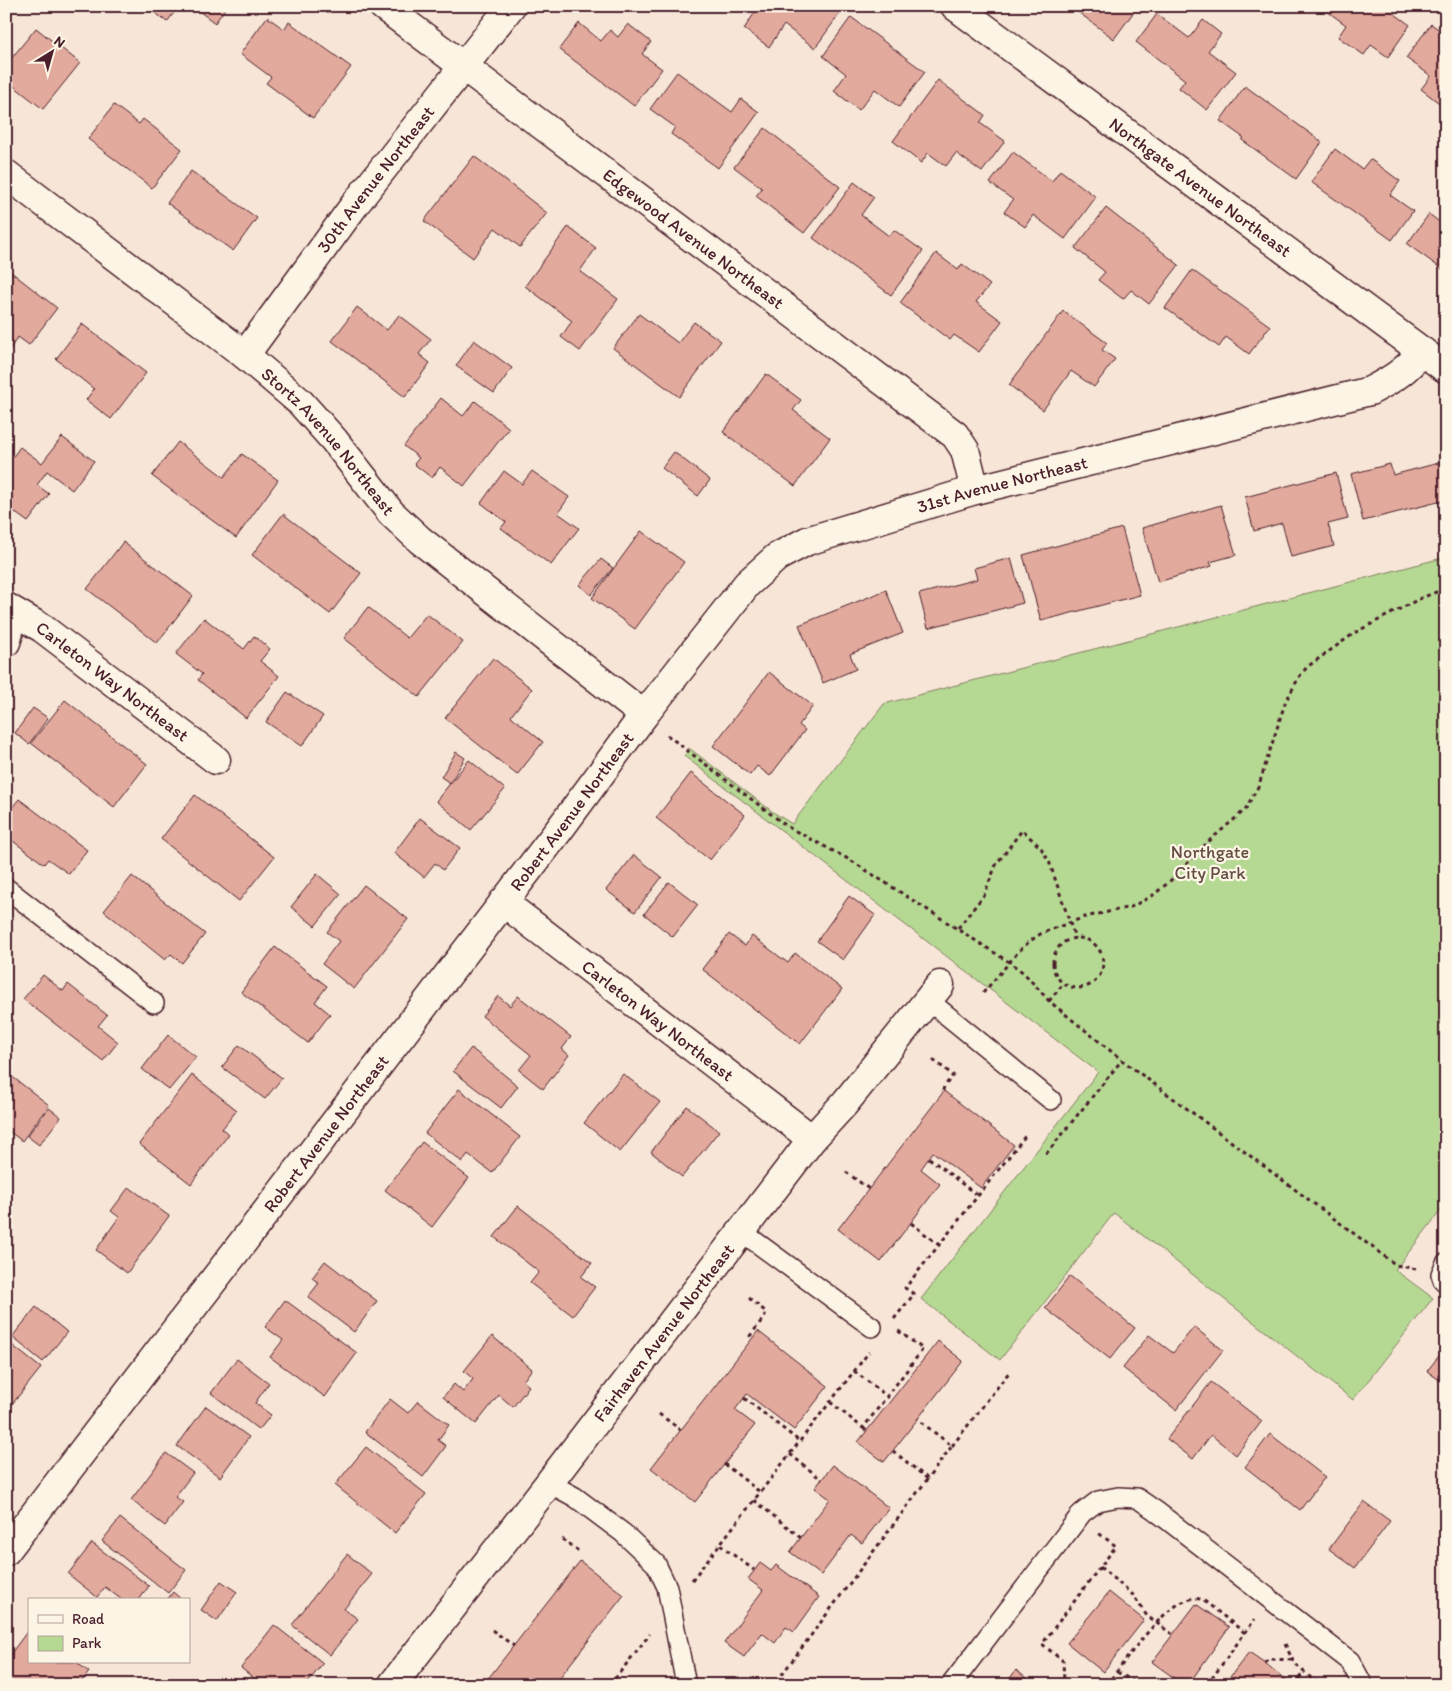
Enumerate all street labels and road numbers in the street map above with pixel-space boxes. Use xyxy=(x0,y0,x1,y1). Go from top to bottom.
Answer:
street label: 30th Avenue Northeast xyxy=(312,101,439,257)
street label: Northgate Avenue Northeast xyxy=(1105,113,1296,262)
street label: Edgewood Avenue Northeast xyxy=(598,164,789,314)
street label: Stortz Avenue Northeast xyxy=(257,363,400,520)
street label: 31st Avenue Northeast xyxy=(914,451,1090,518)
street label: Carleton Way Northeast xyxy=(32,616,193,746)
street label: Robert Avenue Northeast xyxy=(505,728,639,895)
street label: Carleton Way Northeast xyxy=(577,955,738,1086)
street label: Robert Avenue Northeast xyxy=(259,1050,394,1217)
street label: Fairhaven Avenue Northeast xyxy=(589,1239,739,1426)

